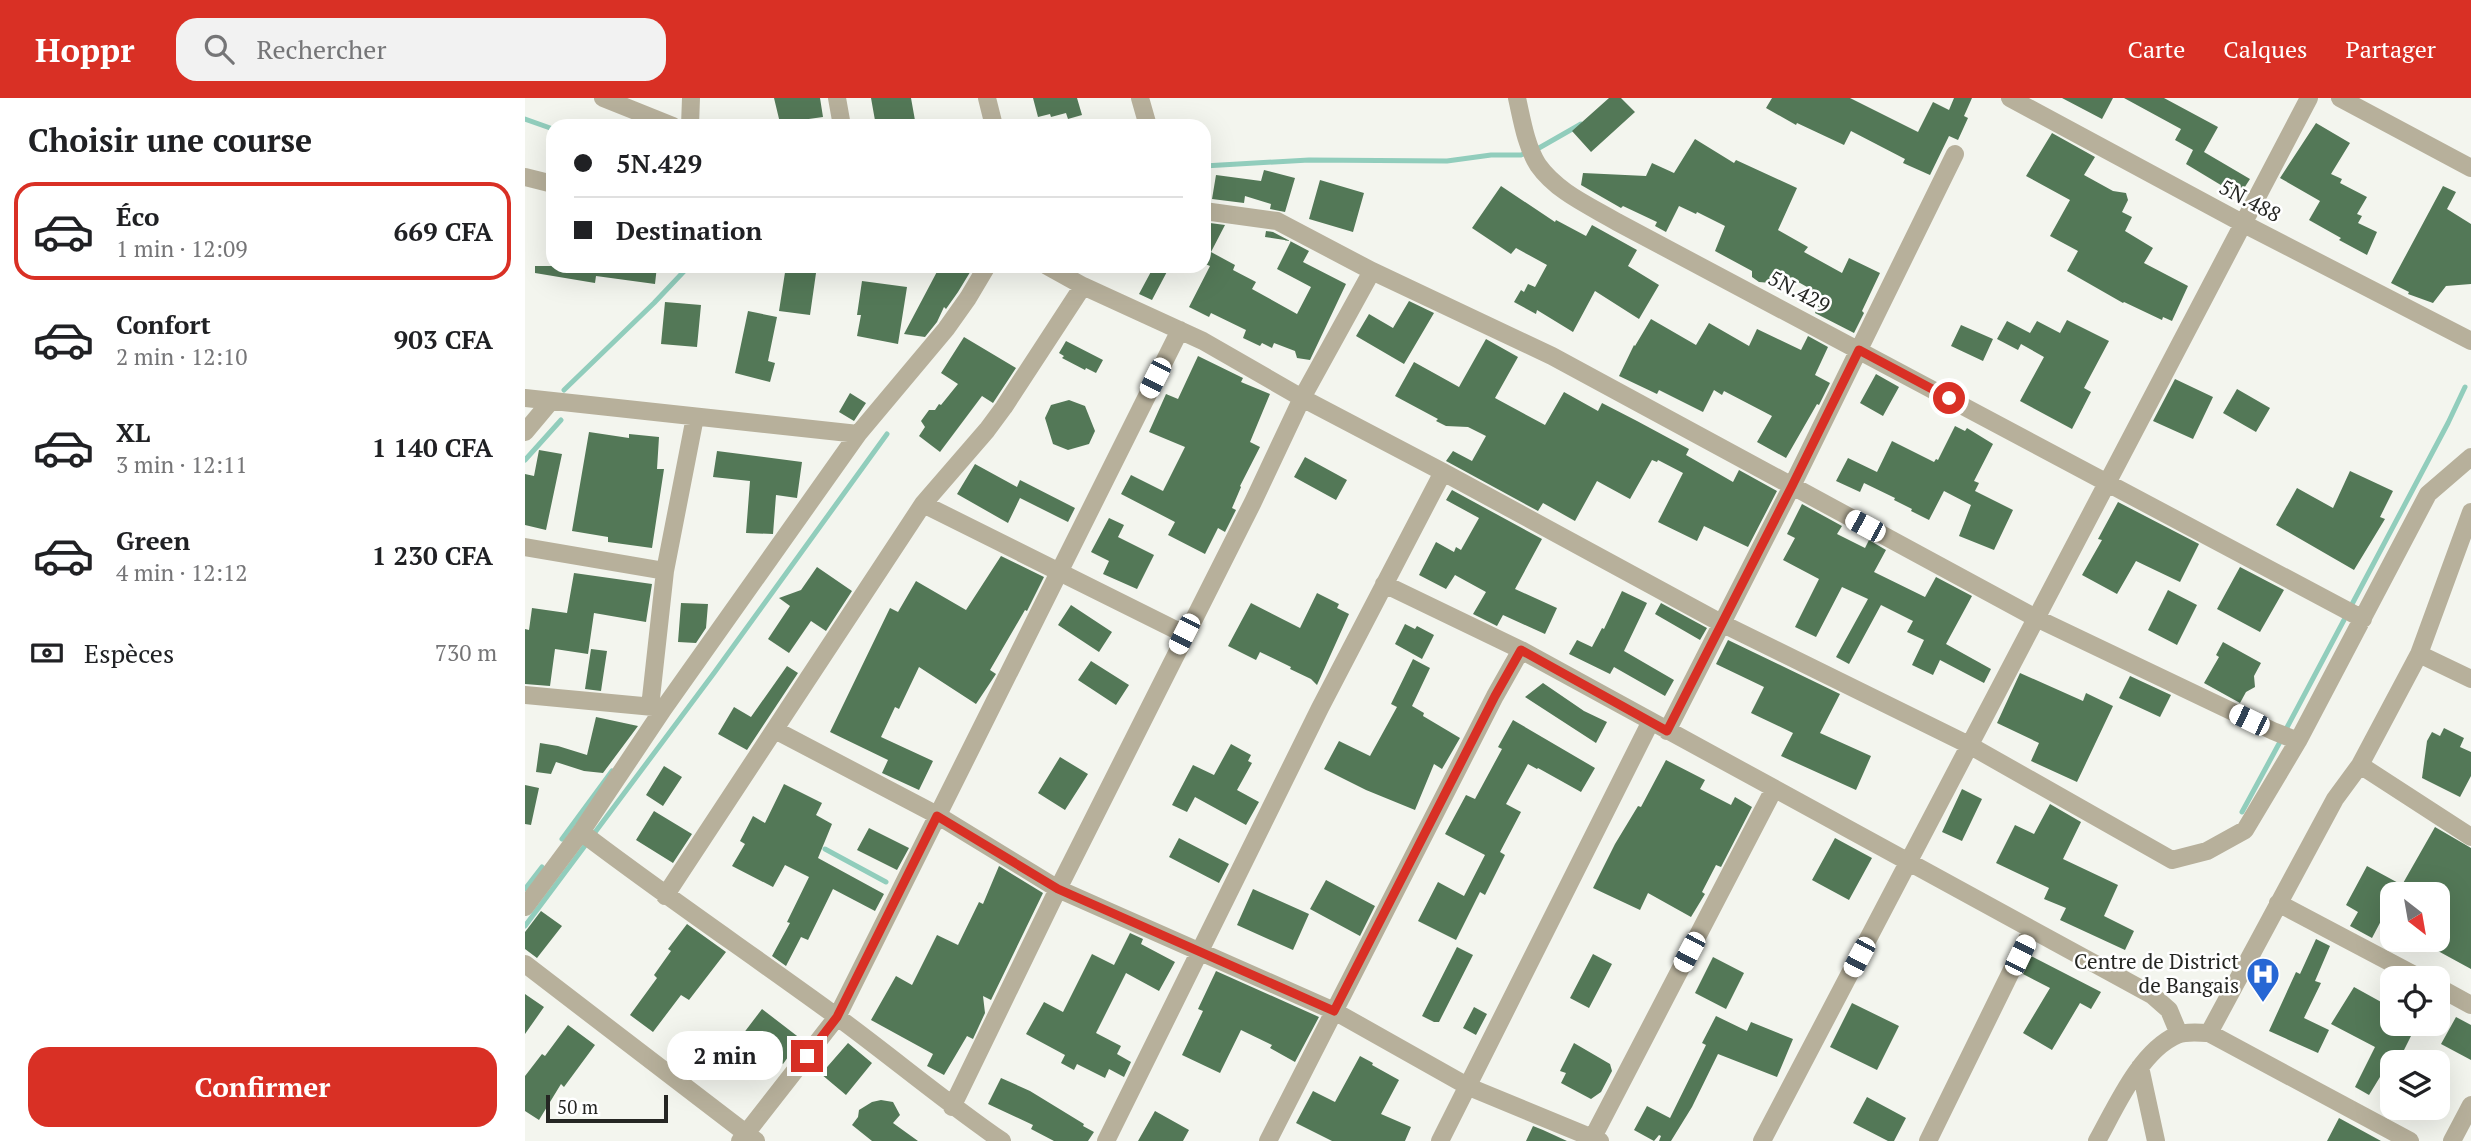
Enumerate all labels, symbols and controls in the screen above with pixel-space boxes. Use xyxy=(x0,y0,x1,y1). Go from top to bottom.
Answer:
search box xyxy=(176,18,666,81)
text: Hoppr xyxy=(35,28,134,71)
icon: search xyxy=(200,30,238,68)
text: Rechercher xyxy=(256,32,386,66)
text: Carte xyxy=(2127,33,2185,65)
text: Calques xyxy=(2223,33,2307,65)
text: Partager xyxy=(2345,33,2436,65)
text: Choisir une course xyxy=(28,119,312,161)
text: 5N.429 xyxy=(616,146,702,180)
street label: 5N.488 xyxy=(2215,172,2286,228)
text: Éco xyxy=(116,199,159,233)
icon: car xyxy=(32,200,95,263)
text: Destination xyxy=(616,213,762,247)
text: 669 CFA xyxy=(394,214,493,248)
text: 1 min · 12:09 xyxy=(116,233,248,264)
street label: 5N.429 xyxy=(1764,263,1835,319)
text: Confort xyxy=(116,307,211,341)
icon: car xyxy=(32,308,95,371)
text: 903 CFA xyxy=(394,322,493,356)
text: 2 min · 12:10 xyxy=(116,341,248,372)
car xyxy=(1137,355,1174,401)
route start xyxy=(1933,382,1965,414)
text: XL xyxy=(116,415,150,449)
icon: car xyxy=(32,416,95,479)
text: 1 140 CFA xyxy=(372,430,493,464)
text: 3 min · 12:11 xyxy=(116,449,248,480)
car xyxy=(1842,507,1889,545)
text: Green xyxy=(116,523,190,557)
icon: car xyxy=(32,524,95,587)
text: 1 230 CFA xyxy=(372,538,493,572)
text: 4 min · 12:12 xyxy=(116,557,248,588)
car xyxy=(1166,611,1203,657)
icon: cash xyxy=(28,634,66,672)
text: Espèces xyxy=(84,636,174,670)
text: 730 m xyxy=(435,637,497,668)
car xyxy=(2226,701,2273,739)
north arrow xyxy=(2380,882,2450,952)
map controls xyxy=(2380,882,2450,1120)
car xyxy=(1670,929,1709,975)
car xyxy=(2002,932,2039,978)
car xyxy=(1840,934,1879,980)
place label: Centre de District de Bangais xyxy=(2074,947,2239,999)
hospital icon: Centre de District de Bangais xyxy=(2244,955,2282,1004)
button: locate xyxy=(2380,966,2450,1036)
callout: 2 min xyxy=(667,1032,783,1080)
text: 2 min xyxy=(694,1040,756,1071)
route end xyxy=(791,1040,823,1072)
button: Confirmer xyxy=(28,1047,497,1127)
button: layers xyxy=(2380,1050,2450,1120)
scale bar xyxy=(546,1092,669,1124)
text: 50 m xyxy=(557,1094,598,1119)

